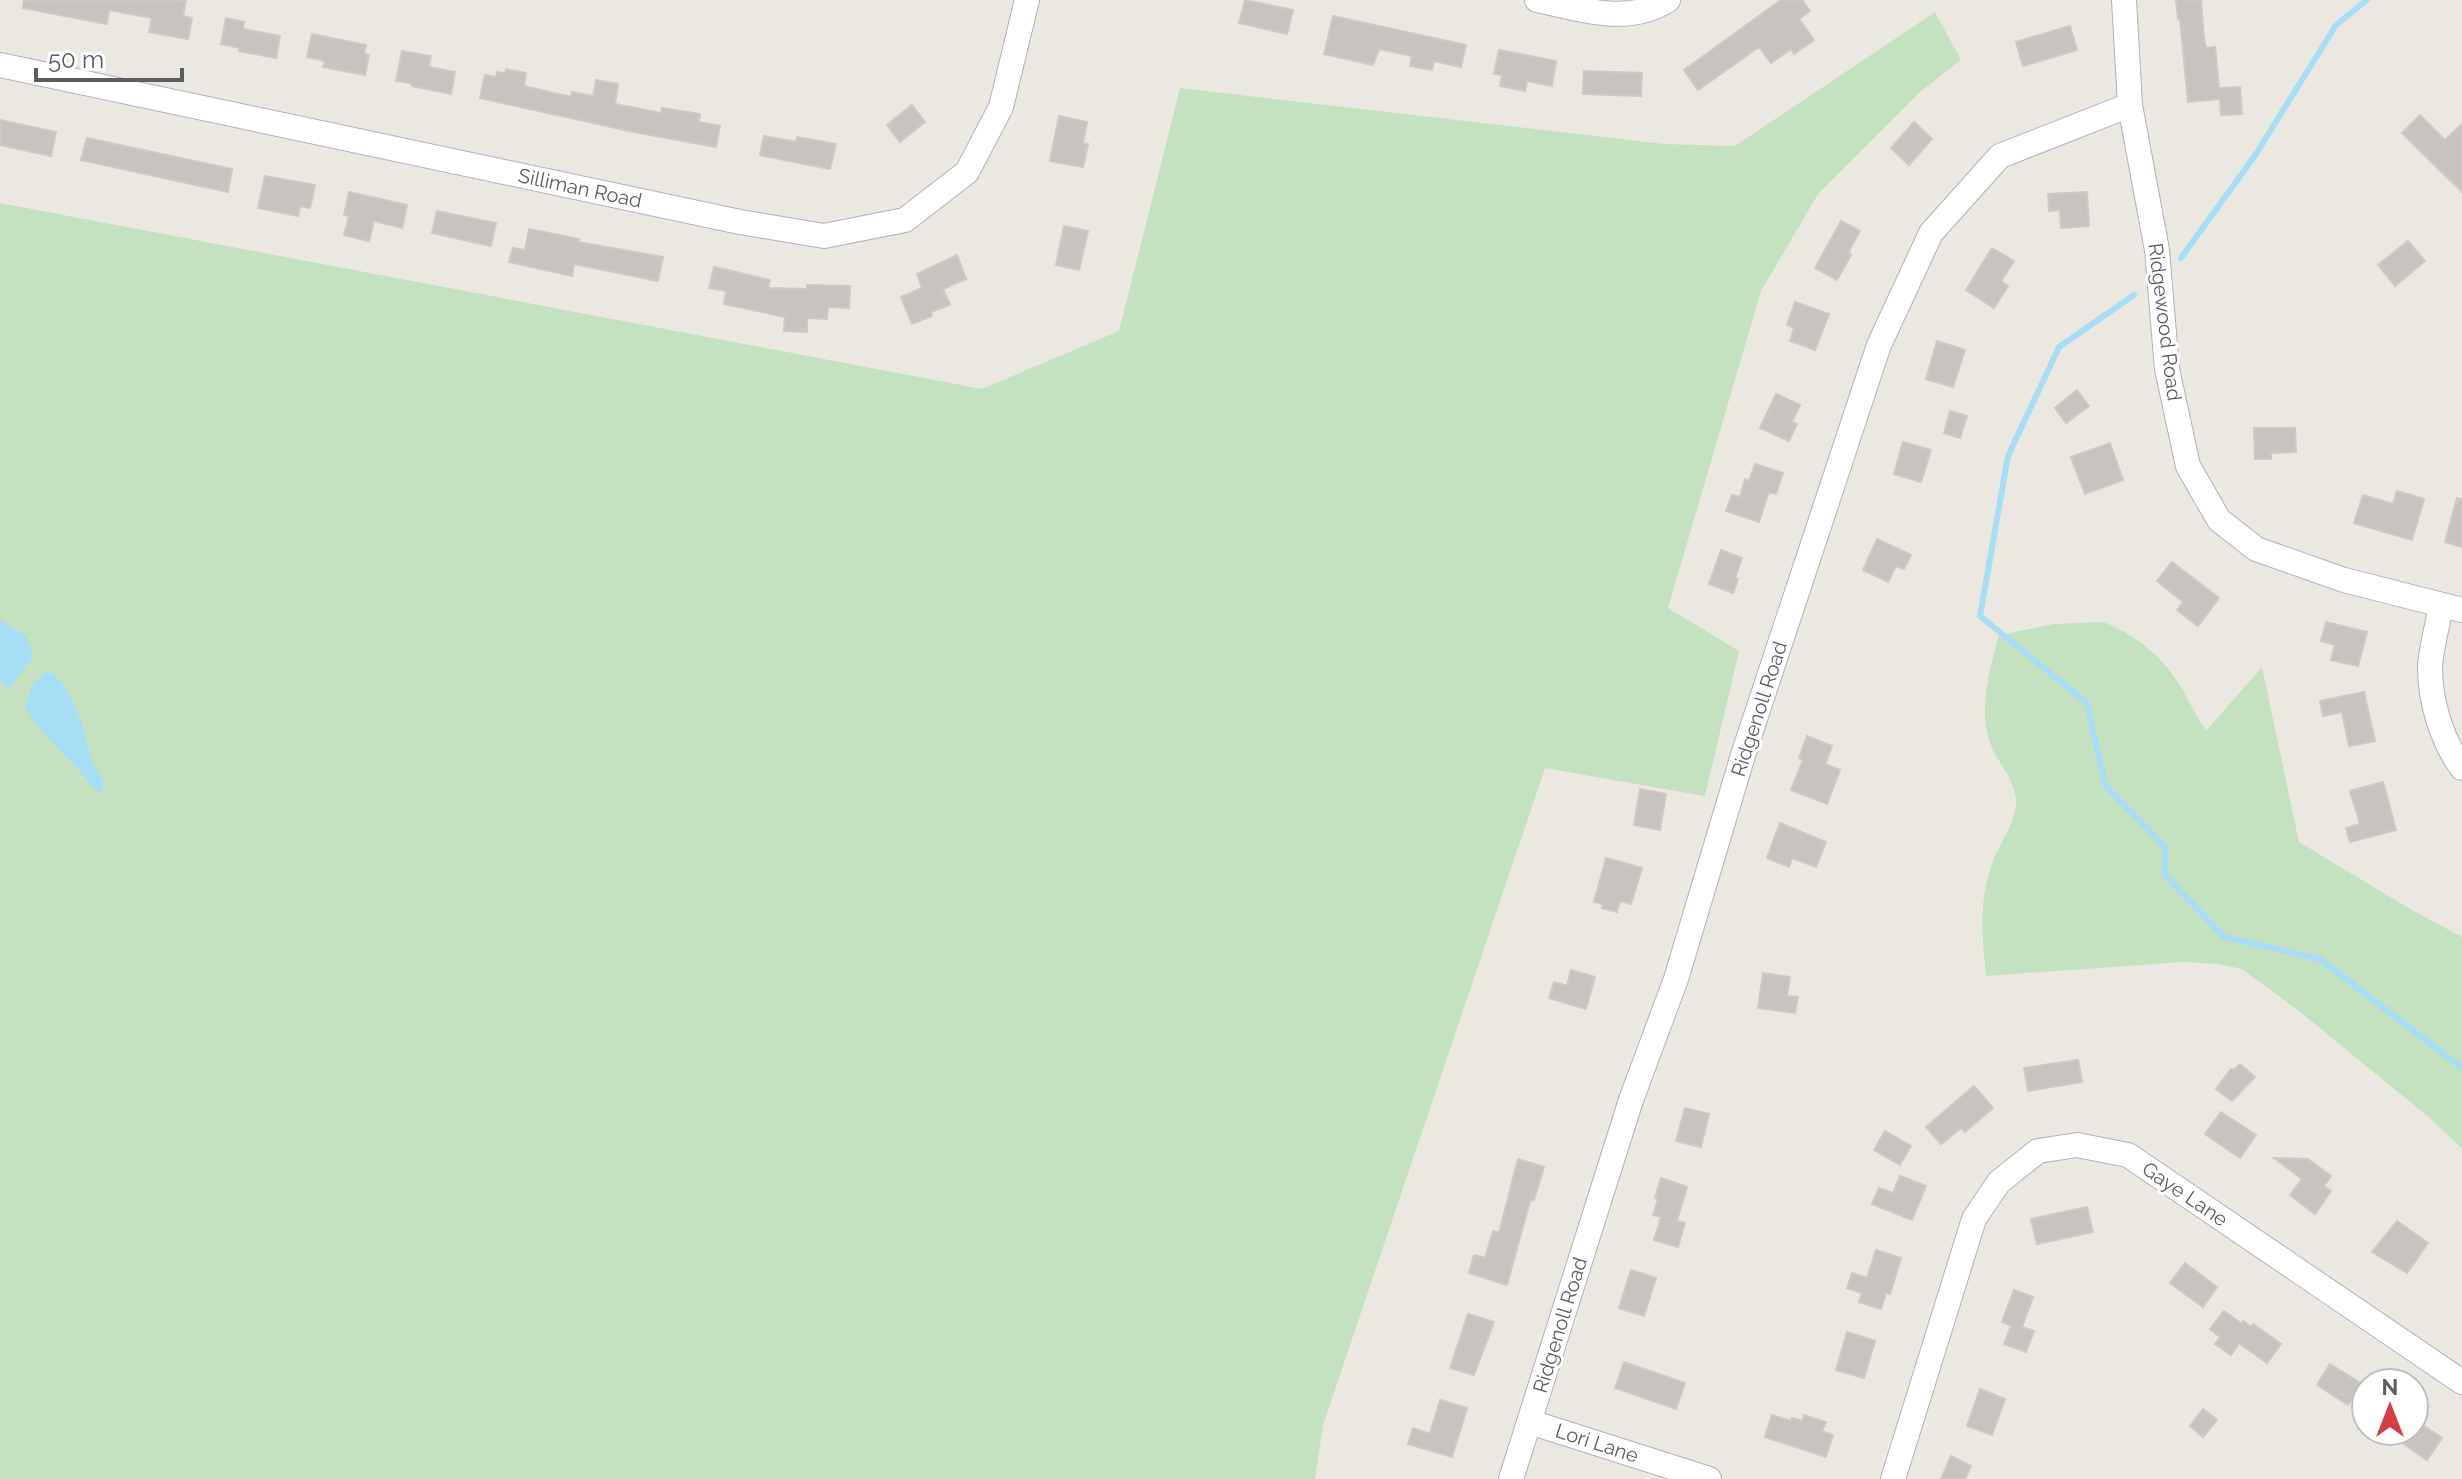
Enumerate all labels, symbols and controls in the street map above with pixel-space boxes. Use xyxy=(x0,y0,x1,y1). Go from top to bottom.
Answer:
scale bar xyxy=(36,32,182,82)
text: 50 m xyxy=(48,45,104,74)
street label: Silliman Road xyxy=(516,163,644,213)
street label: Ridgewood Road xyxy=(2143,242,2187,402)
street label: Ridgenoll Road xyxy=(1726,638,1792,780)
street label: Gaye Lane xyxy=(2138,1157,2233,1232)
street label: Ridgenoll Road xyxy=(1528,1254,1592,1396)
north arrow xyxy=(2350,1367,2430,1447)
text: N xyxy=(2382,1374,2398,1400)
street label: Lori Lane xyxy=(1553,1418,1642,1468)

